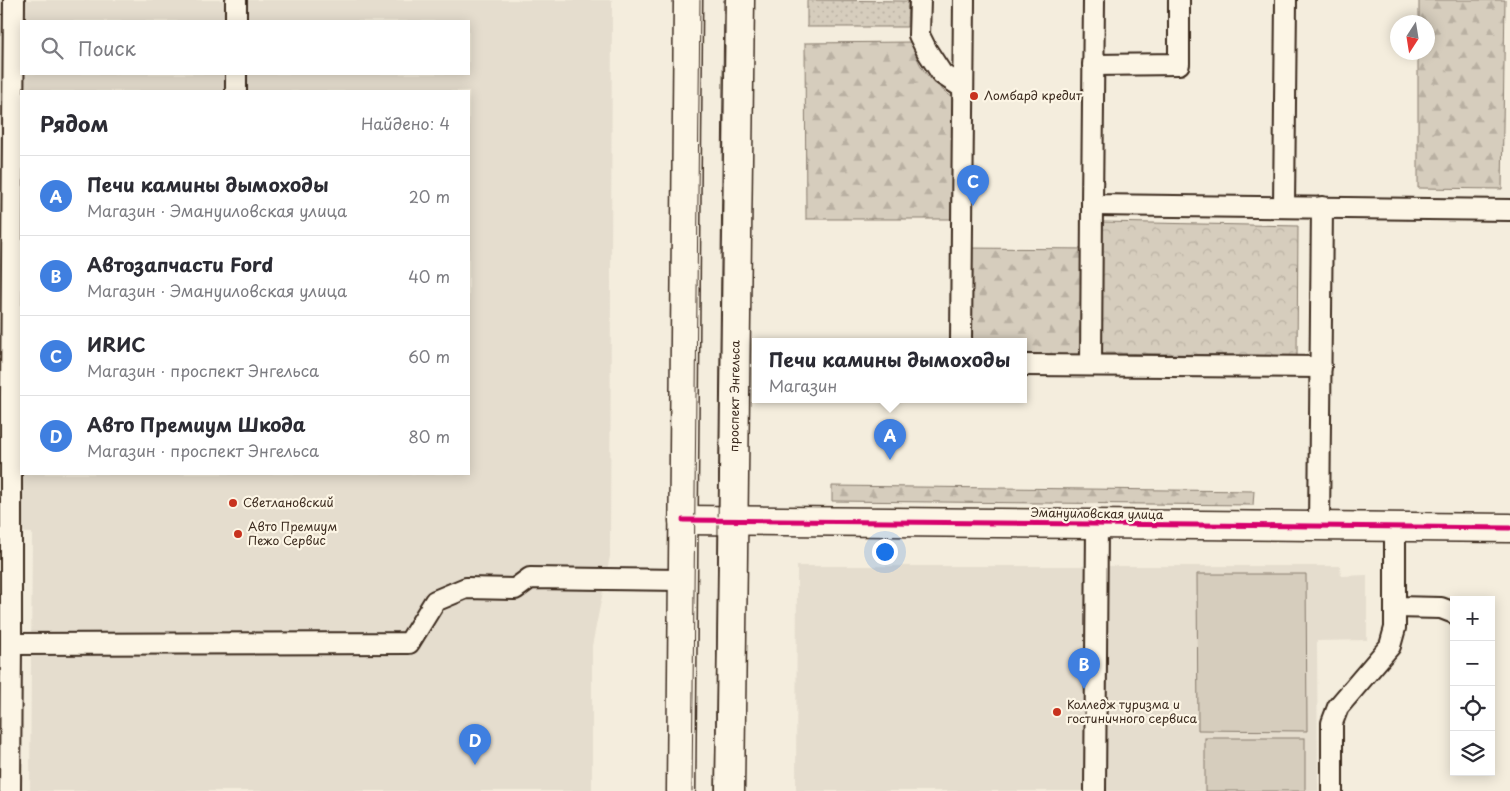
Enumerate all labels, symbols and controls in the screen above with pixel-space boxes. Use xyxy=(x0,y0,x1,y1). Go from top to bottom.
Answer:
north arrow xyxy=(1390,15,1435,60)
search box xyxy=(20,20,470,75)
icon: search xyxy=(38,34,66,62)
text: Поиск xyxy=(78,34,136,62)
place label: Ломбард кредит xyxy=(984,86,1083,104)
marker: Ломбард кредит xyxy=(968,90,980,102)
text: Рядом xyxy=(40,107,108,139)
text: Найдено: 4 xyxy=(361,111,450,135)
pin: C xyxy=(957,165,989,206)
text: Печи камины дымоходы xyxy=(87,170,329,198)
text: A xyxy=(50,184,62,208)
text: 20 m xyxy=(409,184,450,208)
text: Магазин · Эмануиловская улица xyxy=(87,198,347,222)
text: Автозапчасти Ford xyxy=(87,250,273,278)
text: B xyxy=(51,264,61,288)
text: 40 m xyxy=(408,264,450,288)
text: Магазин · Эмануиловская улица xyxy=(87,278,347,302)
text: ИRИС xyxy=(87,330,146,358)
popup xyxy=(752,338,1027,403)
street label: проспект Энгельса xyxy=(724,340,744,452)
text: C xyxy=(50,344,62,368)
text: 60 m xyxy=(408,344,450,368)
text: Печи камины дымоходы xyxy=(769,345,1010,373)
text: Магазин · проспект Энгельса xyxy=(87,358,319,382)
text: Магазин xyxy=(769,373,837,397)
text: Авто Премиум Шкода xyxy=(87,410,306,438)
pin: A xyxy=(874,419,906,460)
text: D xyxy=(50,424,62,448)
text: 80 m xyxy=(408,424,450,448)
text: Магазин · проспект Энгельса xyxy=(87,438,319,462)
place label: Светлановский xyxy=(243,493,334,511)
marker: Светлановский xyxy=(227,497,239,509)
street label: Эмануиловская улица xyxy=(1030,503,1164,523)
place label: Авто Премиум Пежо Сервис xyxy=(248,517,337,549)
marker: Авто Премиум Пежо Сервис xyxy=(232,528,244,540)
your location xyxy=(872,539,898,565)
map controls xyxy=(1450,596,1495,776)
button: + xyxy=(1450,596,1495,641)
button: − xyxy=(1450,641,1495,686)
pin: B xyxy=(1068,648,1100,689)
button: locate xyxy=(1450,686,1495,731)
place label: Колледж туризма и гостиничного сервиса xyxy=(1067,695,1198,727)
marker: Колледж туризма и гостиничного сервиса xyxy=(1051,706,1063,718)
pin: D xyxy=(459,724,491,765)
button: layers xyxy=(1450,731,1495,776)

